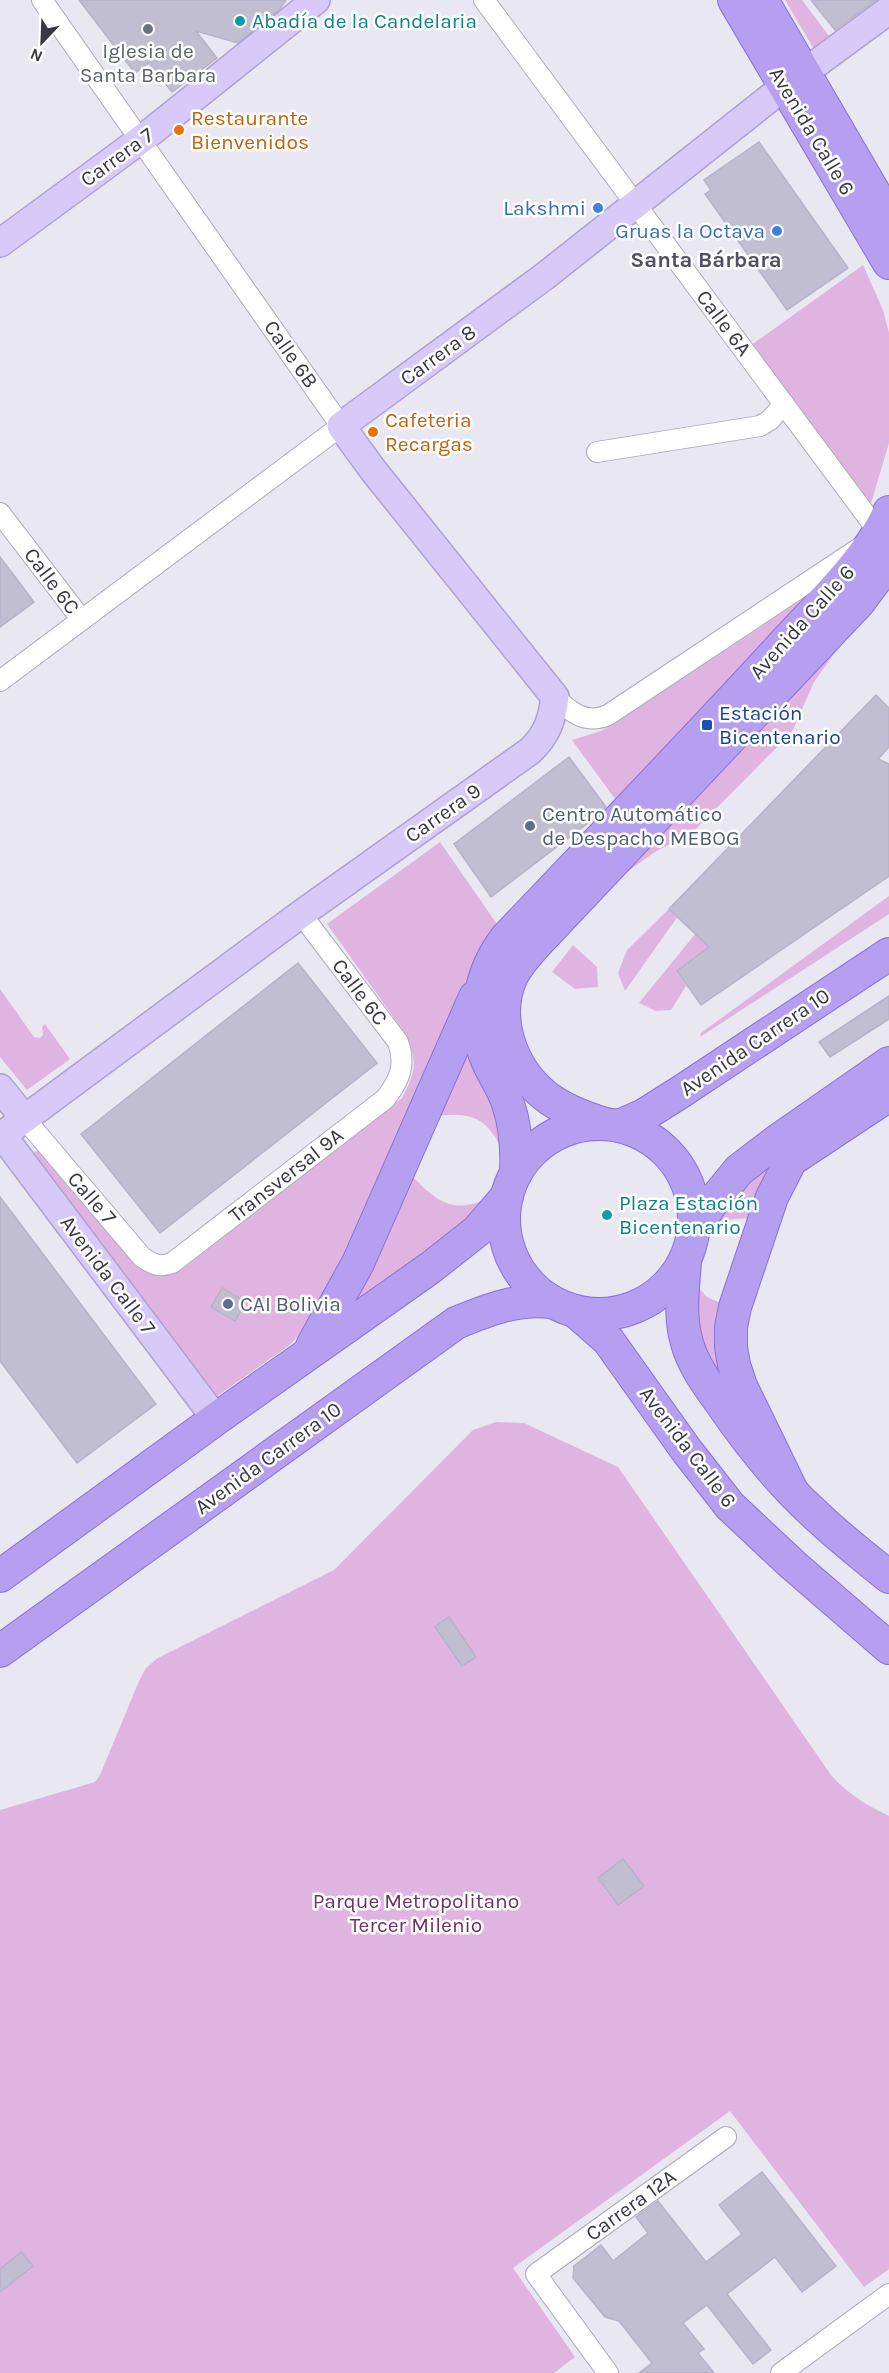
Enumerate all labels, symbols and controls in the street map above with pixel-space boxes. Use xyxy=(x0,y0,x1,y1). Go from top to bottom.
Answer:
place label: Abadía de la Candelaria xyxy=(252,9,477,33)
north arrow xyxy=(12,12,72,72)
marker: Abadía de la Candelaria xyxy=(233,14,247,28)
marker: Iglesia de Santa Barbara xyxy=(141,22,155,36)
place label: Iglesia de Santa Barbara xyxy=(80,39,216,87)
text: N xyxy=(27,44,45,66)
street label: Avenida Calle 6 xyxy=(764,63,860,199)
place label: Restaurante Bienvenidos xyxy=(191,106,309,154)
street label: Carrera 7 xyxy=(76,122,158,192)
marker: Restaurante Bienvenidos xyxy=(172,123,186,137)
place label: Lakshmi xyxy=(503,196,586,220)
marker: Lakshmi xyxy=(591,201,605,215)
place label: Gruas la Octava xyxy=(615,219,765,243)
marker: Gruas la Octava xyxy=(770,224,784,238)
district label: Santa Bárbara xyxy=(630,247,782,273)
street label: Calle 6A xyxy=(692,285,756,361)
street label: Calle 6B xyxy=(259,316,323,392)
street label: Carrera 8 xyxy=(396,320,480,390)
place label: Cafeteria Recargas xyxy=(385,408,473,456)
marker: Cafeteria Recargas xyxy=(366,425,380,439)
street label: Calle 6C xyxy=(19,543,85,619)
street label: Avenida Calle 6 xyxy=(745,560,859,684)
place label: Estación Bicentenario xyxy=(719,701,841,749)
marker: Estación Bicentenario xyxy=(700,718,714,732)
street label: Carrera 9 xyxy=(401,778,485,848)
place label: Centro Automático de Despacho MEBOG xyxy=(542,802,739,850)
marker: Centro Automático de Despacho MEBOG xyxy=(523,819,537,833)
street label: Calle 6C xyxy=(327,954,393,1030)
street label: Avenida Carrera 10 xyxy=(676,983,834,1101)
street label: Transversal 9A xyxy=(224,1123,348,1227)
street label: Calle 7 xyxy=(63,1167,121,1229)
place label: Plaza Estación Bicentenario xyxy=(619,1191,758,1239)
marker: Plaza Estación Bicentenario xyxy=(600,1208,614,1222)
street label: Avenida Calle 7 xyxy=(55,1211,161,1339)
place label: CAI Bolivia xyxy=(240,1292,341,1316)
marker: CAI Bolivia xyxy=(221,1297,235,1311)
street label: Avenida Calle 6 xyxy=(635,1382,741,1512)
street label: Avenida Carrera 10 xyxy=(190,1397,346,1519)
park label: Parque Metropolitano Tercer Milenio xyxy=(313,1889,519,1937)
street label: Carrera 12A xyxy=(581,2164,681,2246)

